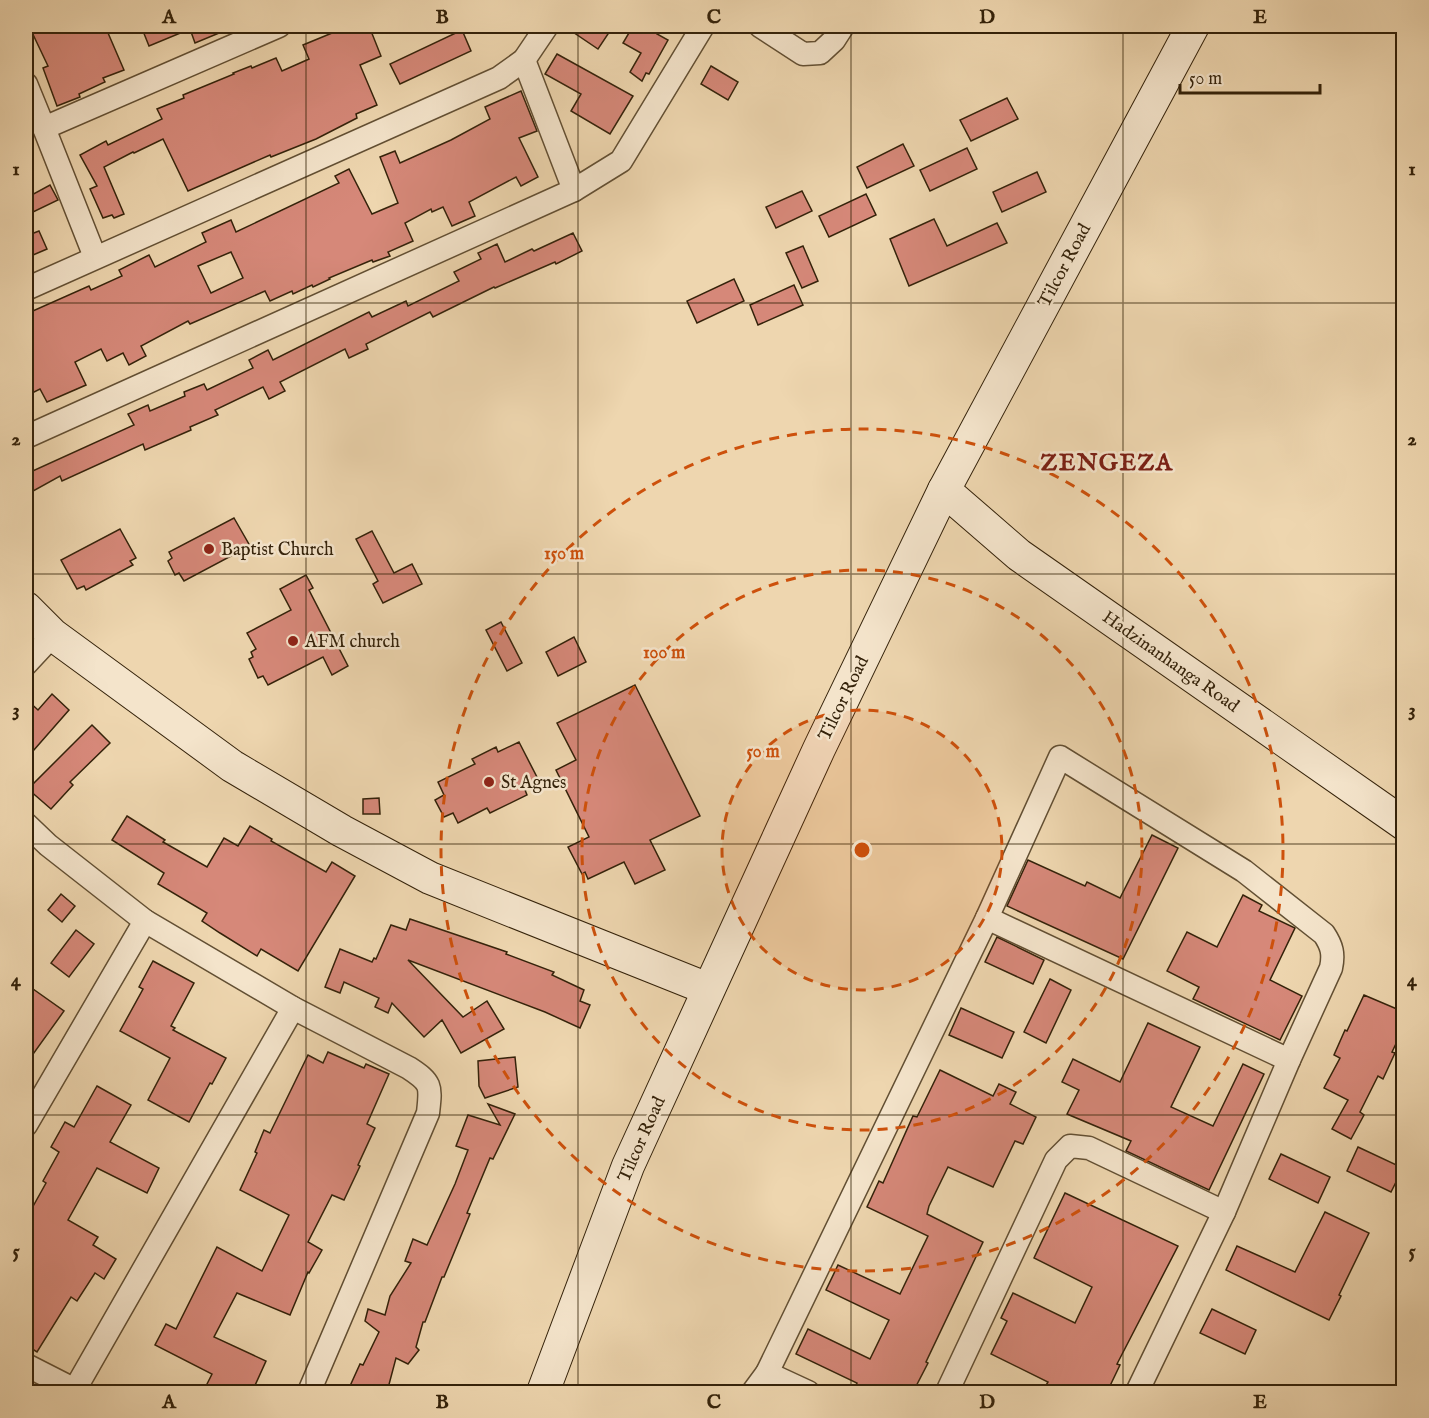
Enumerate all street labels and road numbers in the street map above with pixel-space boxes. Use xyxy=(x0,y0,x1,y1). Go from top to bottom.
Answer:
street label: Tilcor Road xyxy=(1034,220,1097,311)
street label: Hadzinanhanga Road xyxy=(1097,606,1243,718)
street label: Tilcor Road xyxy=(814,652,875,745)
street label: Tilcor Road xyxy=(613,1093,672,1186)

